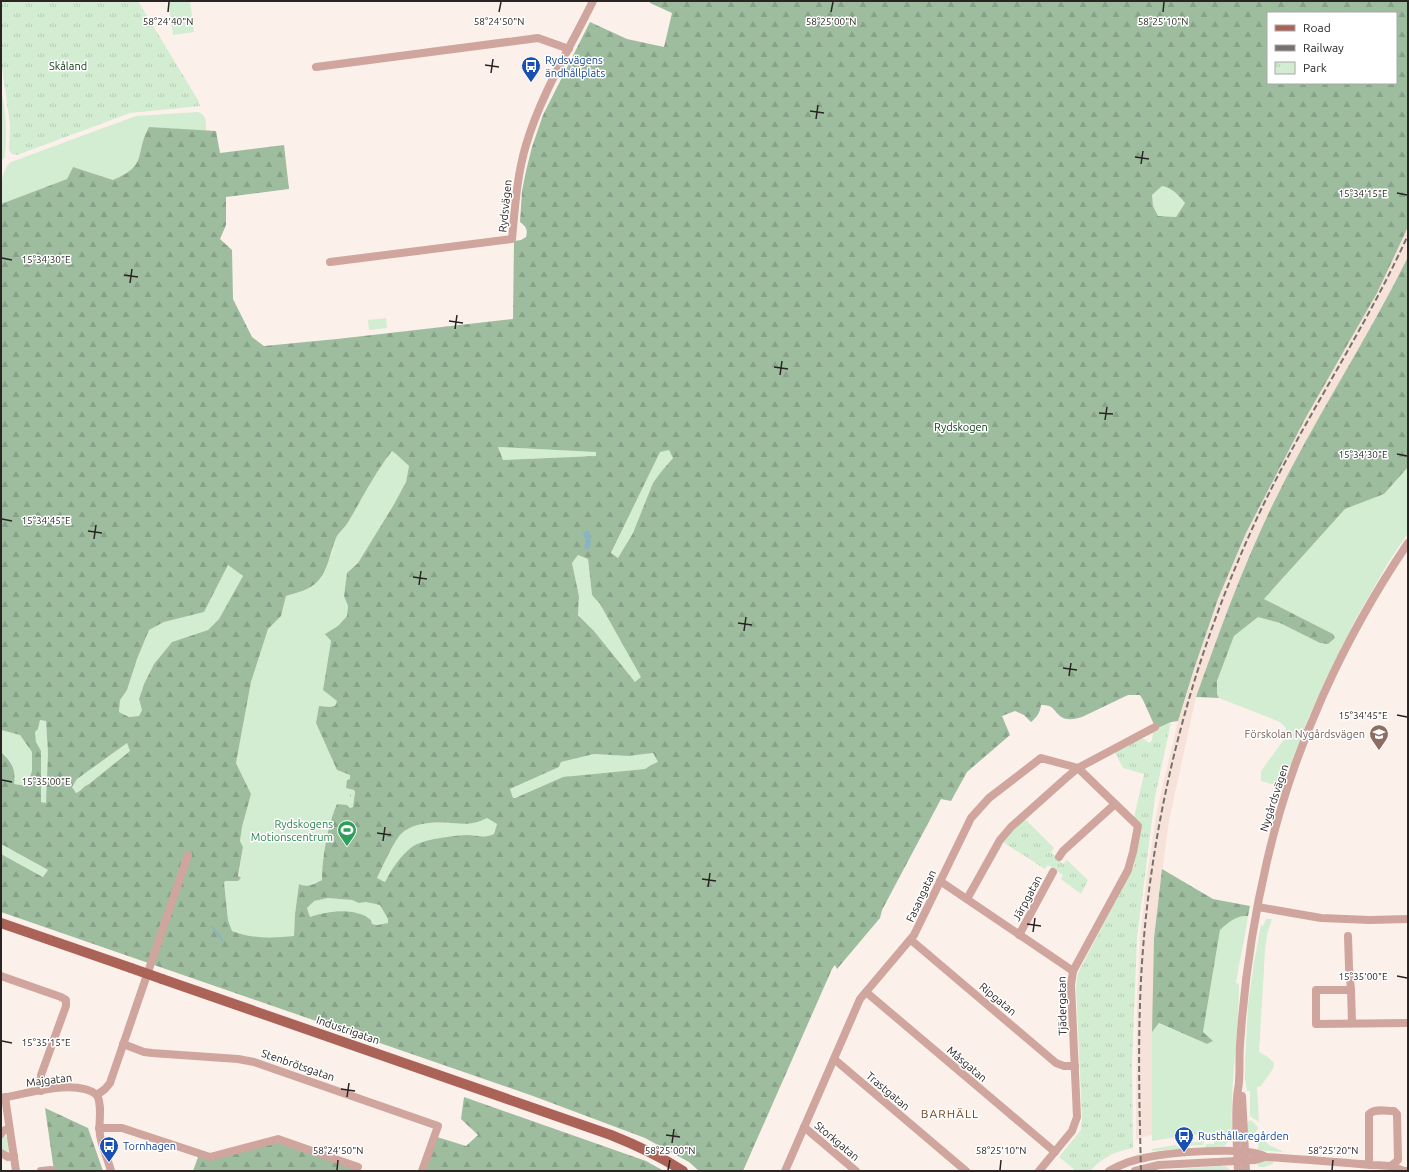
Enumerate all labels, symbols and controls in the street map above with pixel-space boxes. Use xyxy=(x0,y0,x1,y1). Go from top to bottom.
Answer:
legend xyxy=(1267,12,1397,84)
text: 58°24'40"N xyxy=(143,16,193,27)
text: 58°24'50"N xyxy=(474,16,524,27)
text: 58°25'00"N xyxy=(806,16,856,27)
text: 58°25'10"N xyxy=(1138,16,1188,27)
text: Road xyxy=(1303,21,1331,34)
text: Railway xyxy=(1303,41,1344,54)
place label: Rydsvägens ändhållplats xyxy=(545,54,605,79)
bus stop icon: Rydsvägens ändhållplats xyxy=(520,55,542,83)
park label: Skåland xyxy=(49,60,87,72)
text: Park xyxy=(1303,61,1327,74)
street label: Rydsvägen xyxy=(496,179,514,233)
text: 15°34'15"E xyxy=(1338,188,1388,199)
text: 15°34'30"E xyxy=(21,254,71,265)
park label: Rydskogen xyxy=(934,421,988,433)
text: 15°34'30"E xyxy=(1338,449,1388,460)
text: 15°34'45"E xyxy=(21,515,71,526)
text: 15°34'45"E xyxy=(1338,710,1388,721)
school or university icon: Förskolan Nygårdsvägen xyxy=(1368,723,1390,751)
place label: Förskolan Nygårdsvägen xyxy=(1245,728,1365,740)
street label: Nygårdsvägen xyxy=(1257,763,1291,833)
text: 15°35'00"E xyxy=(21,776,71,787)
place label: Rydskogens Motionscentrum xyxy=(251,818,333,843)
sports icon: Rydskogens Motionscentrum xyxy=(336,819,358,847)
street label: Fasangatan xyxy=(904,868,938,924)
street label: Järpgatan xyxy=(1010,873,1044,923)
text: 15°35'00"E xyxy=(1338,971,1388,982)
street label: Tjädergatan xyxy=(1055,976,1069,1036)
street label: Ripgatan xyxy=(977,980,1019,1018)
street label: Industrigatan xyxy=(315,1014,381,1046)
text: 15°35'15"E xyxy=(21,1037,71,1048)
street label: Måsgatan xyxy=(945,1044,989,1084)
street label: Stenbrötsgatan xyxy=(260,1047,336,1083)
street label: Trastgatan xyxy=(864,1069,912,1113)
street label: Majgatan xyxy=(25,1071,73,1089)
district label: BARHÄLL xyxy=(921,1107,979,1120)
street label: Storkgatan xyxy=(812,1119,862,1163)
bus stop icon: Rusthållaregården xyxy=(1173,1125,1195,1153)
place label: Rusthållaregården xyxy=(1198,1130,1289,1142)
bus stop icon: Tornhagen xyxy=(98,1135,120,1163)
place label: Tornhagen xyxy=(123,1140,176,1152)
text: 58°24'50"N xyxy=(313,1145,363,1156)
text: 58°25'00"N xyxy=(645,1145,695,1156)
text: 58°25'10"N xyxy=(976,1145,1026,1156)
text: 58°25'20"N xyxy=(1308,1145,1358,1156)

